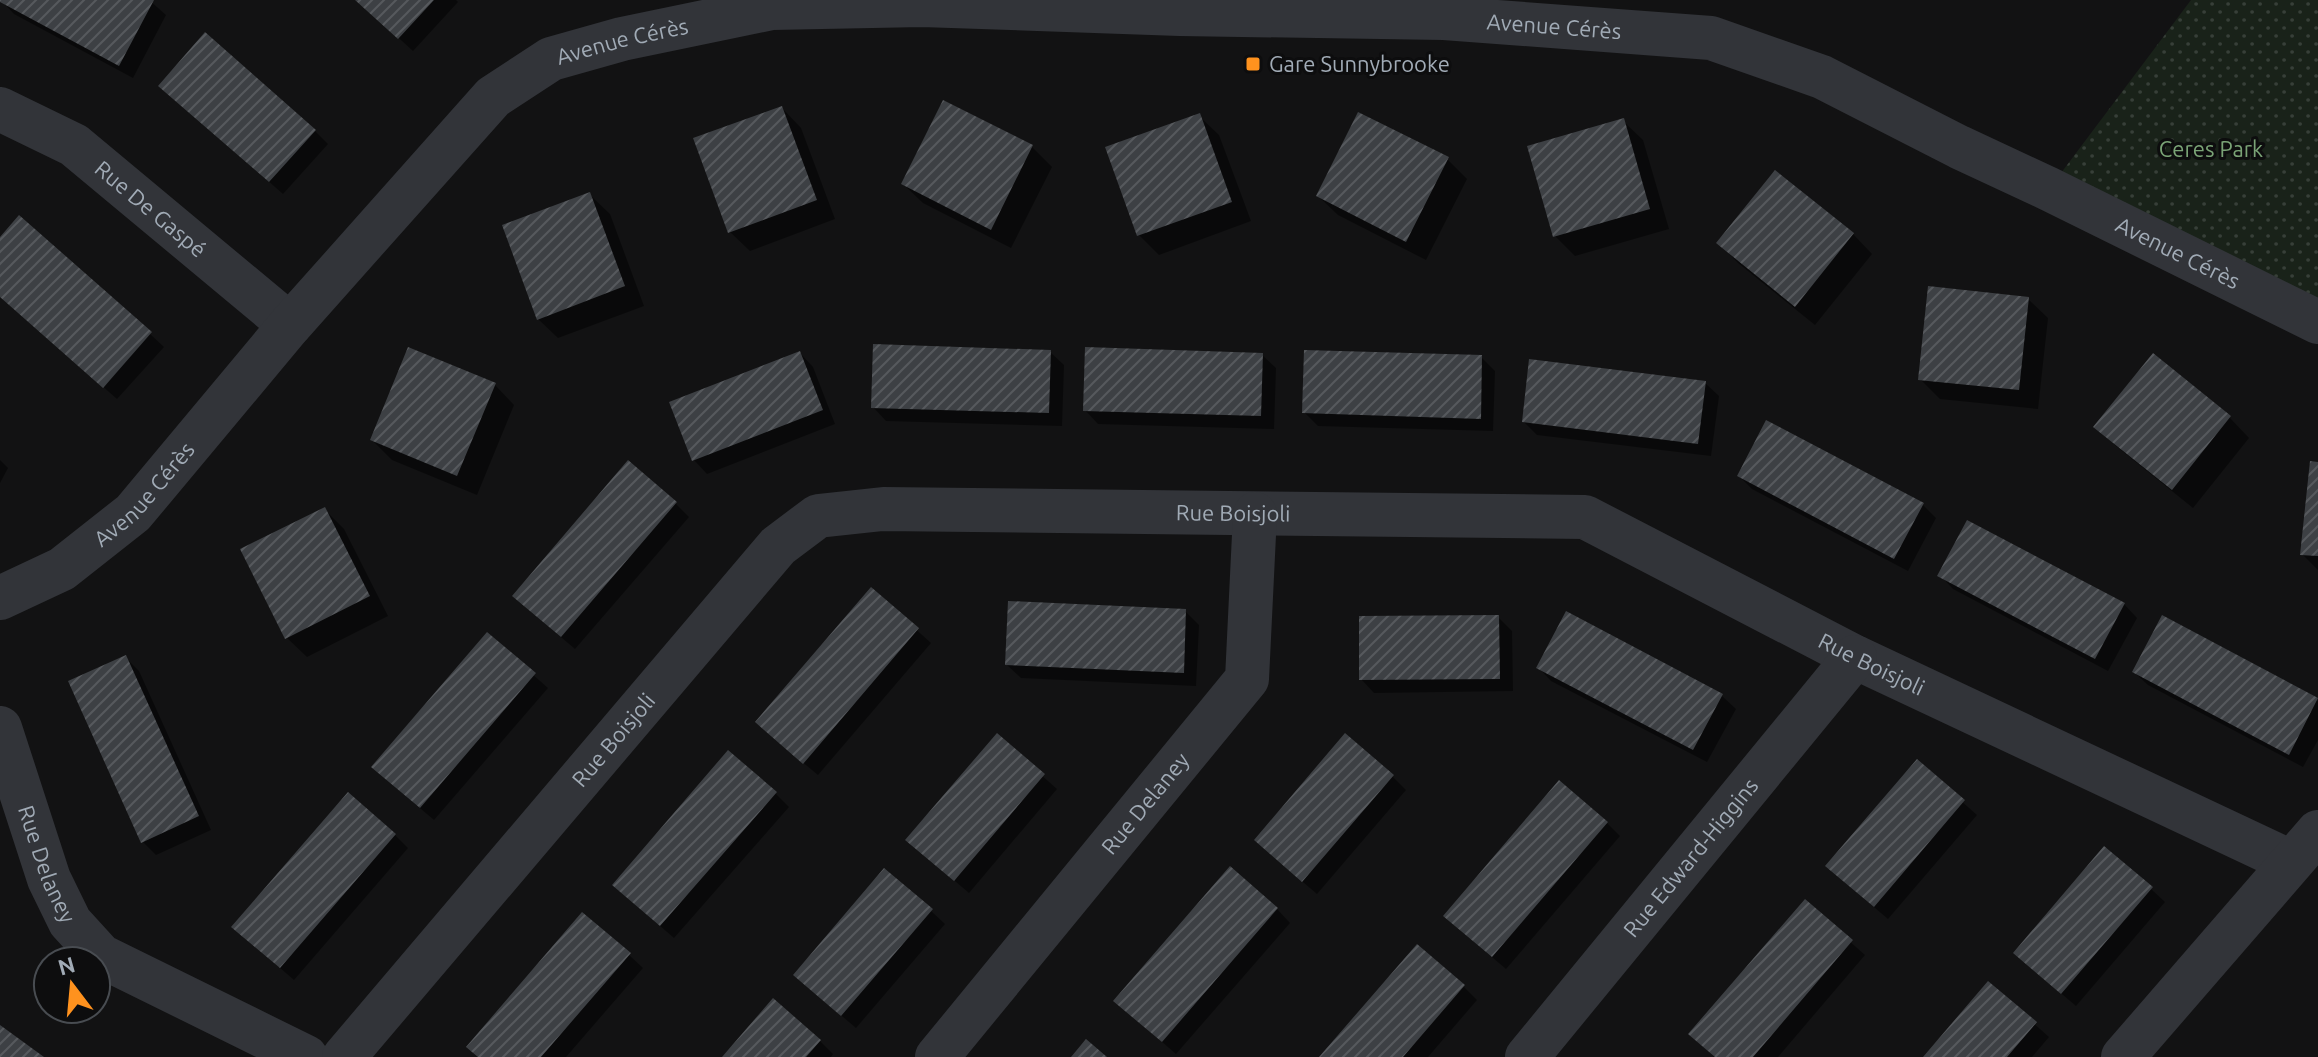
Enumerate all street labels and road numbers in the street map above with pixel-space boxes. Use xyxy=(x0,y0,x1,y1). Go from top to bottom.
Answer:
street label: Avenue Cérès xyxy=(1486,8,1622,43)
street label: Avenue Cérès xyxy=(553,13,690,69)
street label: Rue De Gaspé xyxy=(90,155,211,262)
street label: Avenue Cérès xyxy=(2112,211,2244,293)
street label: Avenue Cérès xyxy=(89,437,199,551)
street label: Rue Boisjoli xyxy=(1176,499,1291,526)
street label: Rue Boisjoli xyxy=(1815,627,1929,700)
street label: Rue Boisjoli xyxy=(566,688,660,791)
street label: Rue Delaney xyxy=(1096,747,1194,859)
street label: Rue Edward-Higgins xyxy=(1618,773,1763,942)
street label: Rue Delaney xyxy=(14,802,82,927)

